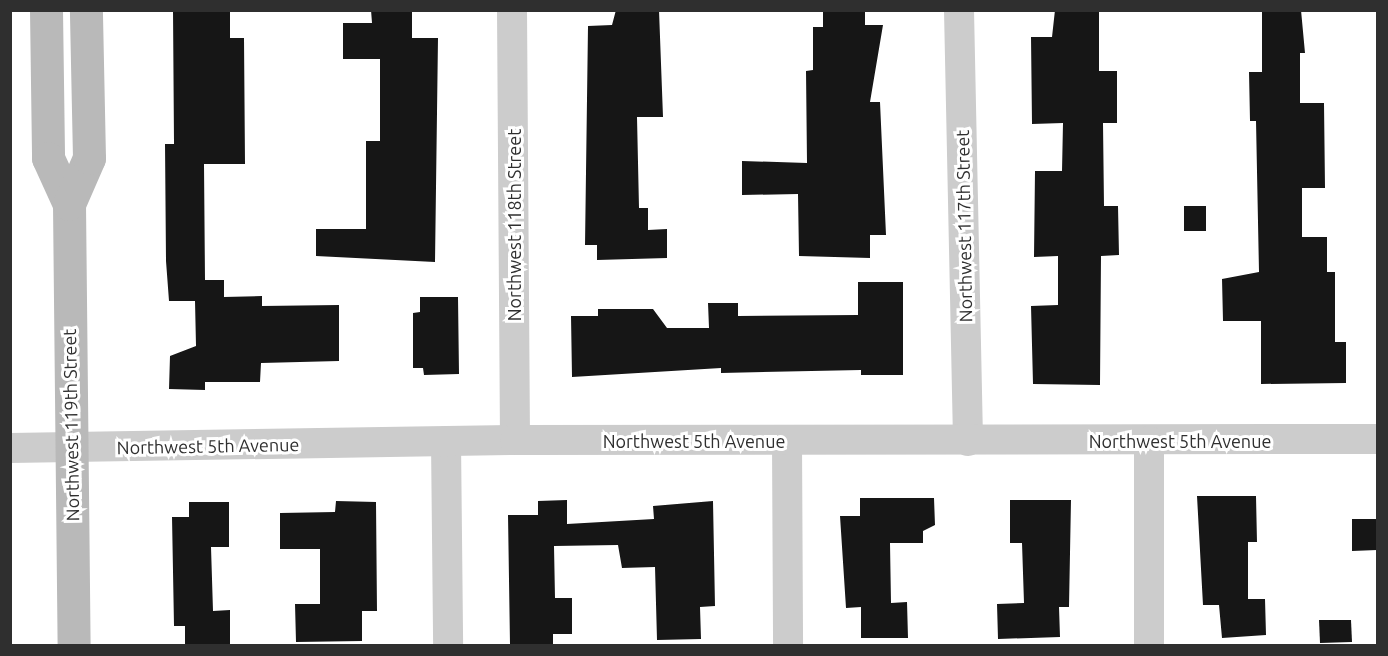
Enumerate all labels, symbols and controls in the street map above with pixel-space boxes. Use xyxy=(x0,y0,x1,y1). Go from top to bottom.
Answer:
street label: Northwest 118th Street xyxy=(503,129,525,321)
street label: Northwest 117th Street xyxy=(952,130,976,322)
street label: Northwest 119th Street xyxy=(59,329,83,521)
street label: Northwest 5th Avenue xyxy=(603,430,785,452)
street label: Northwest 5th Avenue xyxy=(1089,430,1271,452)
street label: Northwest 5th Avenue xyxy=(116,434,300,458)

